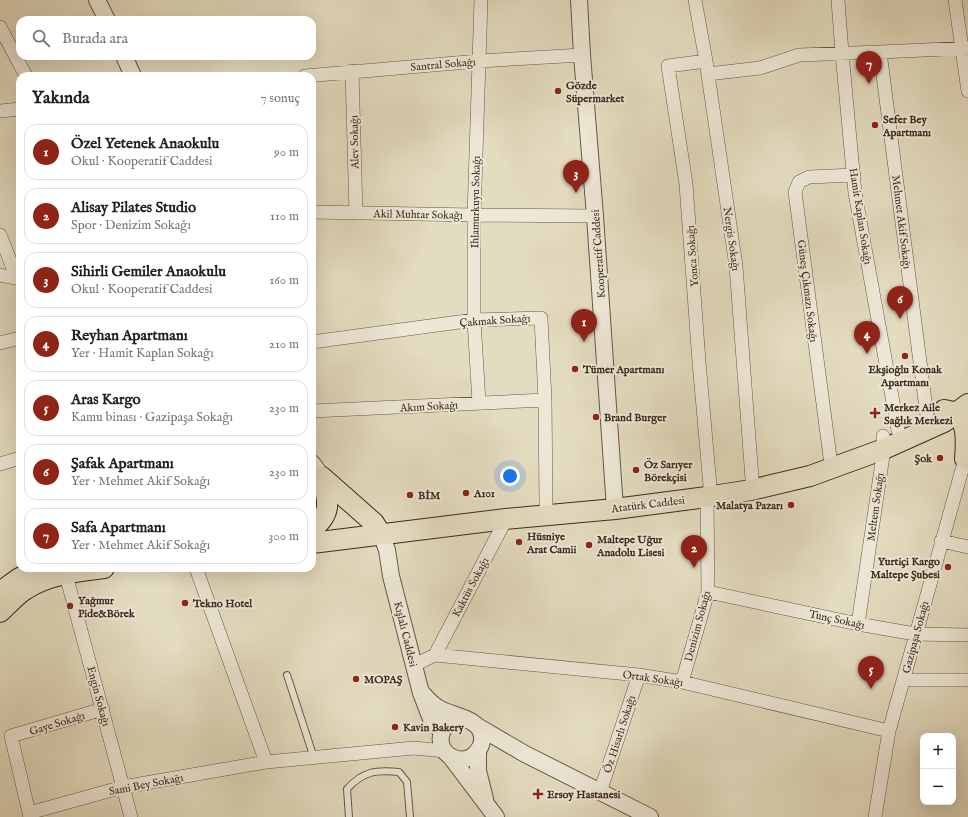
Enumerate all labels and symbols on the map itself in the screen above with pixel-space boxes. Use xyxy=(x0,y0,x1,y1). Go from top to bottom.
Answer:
pin: 7 xyxy=(856,51,882,84)
street label: Santral Sokağı xyxy=(410,55,476,75)
place label: Gözde Süpermarket xyxy=(566,79,625,106)
marker: Gözde Süpermarket xyxy=(553,86,563,96)
place label: Sefer Bey Apartmanı xyxy=(882,113,931,140)
street label: Alev Sokağı xyxy=(348,115,362,170)
marker: Sefer Bey Apartmanı xyxy=(870,120,880,130)
street label: Ihlamurkuyu Sokağı xyxy=(468,156,484,248)
pin: 3 xyxy=(563,160,589,193)
street label: Hamit Kaplan Sokağı xyxy=(845,167,875,265)
street label: Mehmet Akif Sokağı xyxy=(888,174,914,270)
street label: Nergis Sokağı xyxy=(720,206,742,272)
street label: Akil Muhtar Sokağı xyxy=(372,207,463,223)
street label: Kooperatif Caddesi xyxy=(589,209,609,299)
street label: Yonca Sokağı xyxy=(684,225,702,287)
street label: Güneş Çıkmazı Sokağı xyxy=(794,239,820,343)
pin: 6 xyxy=(887,286,913,319)
pin: 1 xyxy=(571,309,597,342)
street label: Çakmak Sokağı xyxy=(459,312,531,330)
pin: 4 xyxy=(854,321,880,354)
marker: Ekşioğlu Konak Apartmanı xyxy=(900,351,910,361)
place label: Tümer Apartmanı xyxy=(582,363,664,377)
place label: Ekşioğlu Konak Apartmanı xyxy=(868,363,943,390)
marker: Tümer Apartmanı xyxy=(570,364,580,374)
street label: Akım Sokağı xyxy=(399,398,459,416)
place label: Merkez Aile Sağlık Merkezi xyxy=(884,401,953,428)
marker: Merkez Aile Sağlık Merkezi xyxy=(869,407,881,419)
place label: Brand Burger xyxy=(604,411,667,425)
marker: Brand Burger xyxy=(591,412,601,422)
place label: Şok xyxy=(915,452,933,466)
marker: Şok xyxy=(935,453,945,463)
place label: Öz Sarıyer Börekçisi xyxy=(644,457,693,485)
marker: Öz Sarıyer Börekçisi xyxy=(631,465,641,475)
your location xyxy=(500,466,520,486)
street label: Meltem Sokağı xyxy=(864,472,888,542)
place label: A101 xyxy=(473,487,495,501)
marker: A101 xyxy=(461,488,471,498)
place label: BİM xyxy=(418,489,441,503)
marker: BİM xyxy=(405,490,415,500)
street label: Atatürk Caddesi xyxy=(610,494,686,517)
place label: Malatya Pazarı xyxy=(716,499,783,513)
marker: Malatya Pazarı xyxy=(786,500,796,510)
place label: Hüsniye Arat Camii xyxy=(526,530,576,557)
place label: Maltepe Uğur Anadolu Lisesi xyxy=(596,533,664,560)
pin: 2 xyxy=(681,535,707,568)
marker: Hüsniye Arat Camii xyxy=(514,537,524,547)
marker: Maltepe Uğur Anadolu Lisesi xyxy=(584,540,594,550)
street label: Kaktüs Sokağı xyxy=(449,555,492,620)
place label: Yurtiçi Kargo Maltepe Şubesi xyxy=(871,555,940,582)
marker: Yurtiçi Kargo Maltepe Şubesi xyxy=(943,562,953,572)
street label: Denizim Sokağı xyxy=(682,589,714,663)
place label: Yağmur Pide&Börek xyxy=(78,594,136,621)
place label: Tekno Hotel xyxy=(192,597,253,611)
marker: Tekno Hotel xyxy=(180,598,190,608)
street label: Gazipaşa Sokağı xyxy=(900,599,932,675)
street label: Kışlalı Caddesi xyxy=(390,600,420,669)
marker: Yağmur Pide&Börek xyxy=(65,601,75,611)
street label: Tunç Sokağı xyxy=(808,607,866,633)
pin: 5 xyxy=(858,656,884,689)
street label: Engin Sokağı xyxy=(83,665,113,728)
street label: Ortak Sokağı xyxy=(622,668,684,690)
place label: MOPAŞ xyxy=(364,673,403,687)
marker: MOPAŞ xyxy=(351,674,361,684)
street label: Öz Hisarlı Sokağı xyxy=(601,694,639,775)
street label: Gaye Sokağı xyxy=(28,709,87,739)
place label: Kavin Bakery xyxy=(403,721,465,735)
marker: Kavin Bakery xyxy=(390,722,400,732)
street label: Sami Bey Sokağı xyxy=(108,771,185,799)
marker: Ersoy Hastanesi xyxy=(532,788,544,800)
place label: Ersoy Hastanesi xyxy=(547,788,621,802)

